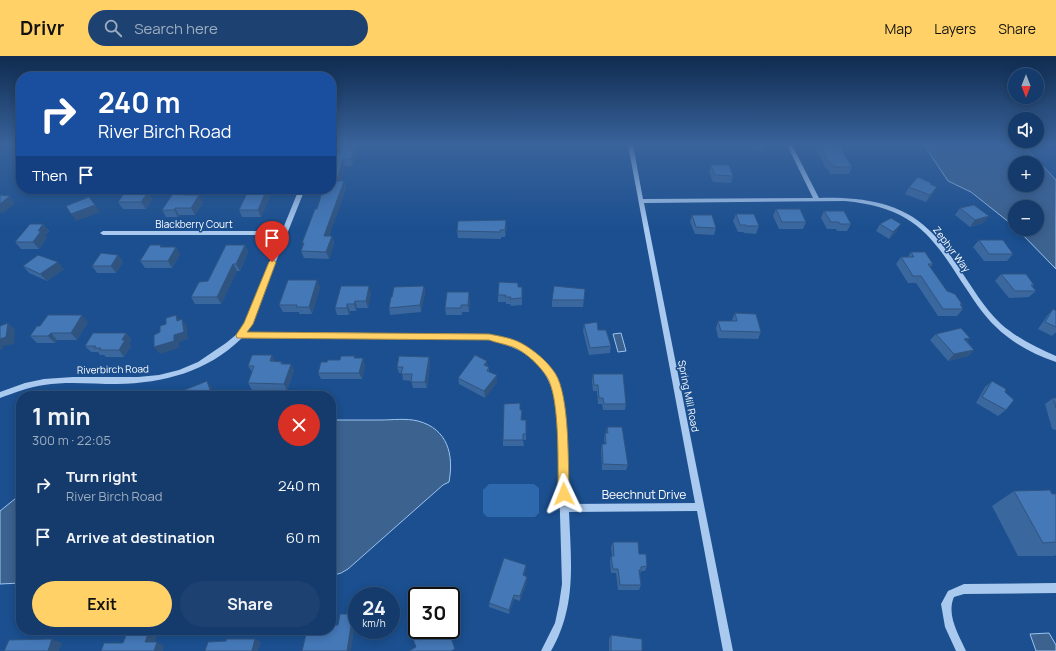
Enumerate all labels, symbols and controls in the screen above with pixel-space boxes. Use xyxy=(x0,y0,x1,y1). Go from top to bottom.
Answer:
search box xyxy=(88,10,368,46)
text: Drivr xyxy=(20,15,64,41)
icon: search xyxy=(102,17,124,39)
text: Search here xyxy=(134,18,218,39)
text: Map xyxy=(884,19,912,38)
text: Layers xyxy=(934,19,976,38)
text: Share xyxy=(998,19,1036,38)
north arrow xyxy=(1008,68,1044,104)
map controls xyxy=(1008,68,1044,236)
text: 240 m xyxy=(98,83,180,121)
icon: right xyxy=(32,88,84,140)
button: sound xyxy=(1008,112,1044,148)
text: River Birch Road xyxy=(98,119,231,143)
button: + xyxy=(1008,156,1044,192)
icon: arrive xyxy=(75,164,97,186)
text: Then xyxy=(32,165,67,186)
button: − xyxy=(1008,200,1044,236)
street label: Blackberry Court xyxy=(155,217,233,231)
pin xyxy=(255,221,289,262)
street label: Zephyr Way xyxy=(930,223,974,275)
icon: arrive xyxy=(261,227,283,249)
street label: Spring Mill Road xyxy=(675,359,703,433)
street label: Riverbirch Road xyxy=(77,361,149,377)
text: 1 min xyxy=(32,399,91,432)
button: close xyxy=(278,404,320,446)
text: 300 m · 22:05 xyxy=(32,431,111,449)
text: Turn right xyxy=(66,466,137,487)
position arrow xyxy=(543,473,585,515)
icon: right xyxy=(32,474,54,496)
text: 240 m xyxy=(278,475,320,496)
street label: Beechnut Drive xyxy=(602,486,686,503)
text: River Birch Road xyxy=(66,487,162,505)
icon: arrive xyxy=(32,526,54,548)
text: Arrive at destination xyxy=(66,527,215,548)
text: 60 m xyxy=(286,527,320,548)
button: Exit xyxy=(32,581,172,627)
button: Share xyxy=(180,581,320,627)
speed limit sign: 30 xyxy=(408,587,460,639)
text: 24 xyxy=(362,594,386,621)
text: km/h xyxy=(362,616,386,630)

